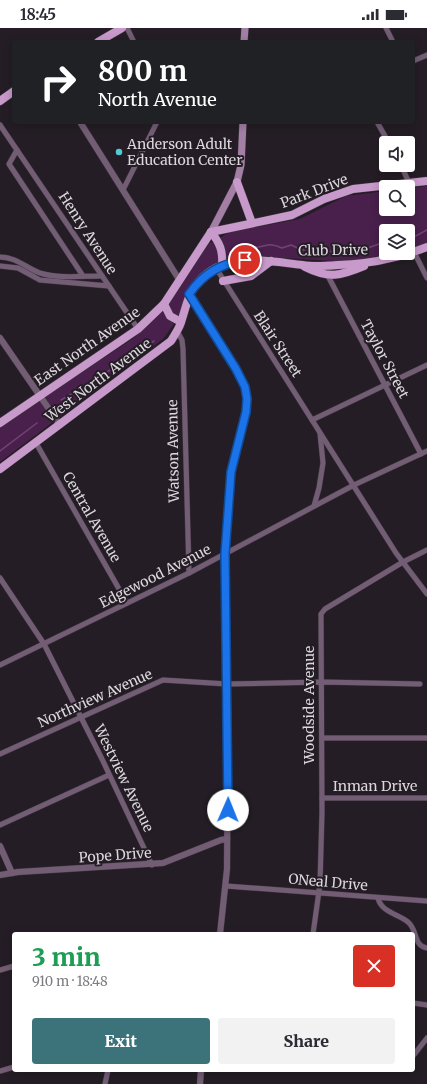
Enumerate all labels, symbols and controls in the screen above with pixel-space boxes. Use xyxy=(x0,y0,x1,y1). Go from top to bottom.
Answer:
text: 18:45 xyxy=(20,5,56,24)
text: 800 m xyxy=(98,53,187,89)
icon: right xyxy=(32,56,84,108)
text: North Avenue xyxy=(98,88,217,111)
place label: Anderson Adult Education Center xyxy=(126,135,242,169)
map controls xyxy=(379,136,415,260)
button: sound xyxy=(379,136,415,172)
marker: Anderson Adult Education Center xyxy=(114,147,124,157)
street label: Park Drive xyxy=(278,170,350,212)
button: search xyxy=(379,180,415,216)
street label: Henry Avenue xyxy=(55,188,121,278)
button: layers xyxy=(379,224,415,260)
street label: Club Drive xyxy=(298,240,368,260)
pin xyxy=(228,243,262,277)
icon: arrive xyxy=(234,249,256,271)
street label: East North Avenue xyxy=(31,303,143,389)
street label: Blair Street xyxy=(250,307,306,381)
street label: Taylor Street xyxy=(357,317,414,402)
street label: West North Avenue xyxy=(40,334,155,426)
street label: Watson Avenue xyxy=(163,399,183,504)
street label: Central Avenue xyxy=(59,469,125,565)
street label: Edgewood Avenue xyxy=(96,540,214,612)
street label: Woodside Avenue xyxy=(300,646,318,765)
street label: Northview Avenue xyxy=(35,665,155,731)
street label: Westview Avenue xyxy=(90,720,158,835)
street label: Inman Drive xyxy=(333,777,417,795)
position arrow xyxy=(207,789,249,831)
street label: Pope Drive xyxy=(78,843,152,867)
street label: ONeal Drive xyxy=(288,870,368,894)
text: 3 min xyxy=(32,942,100,973)
button: close xyxy=(353,945,395,987)
text: 910 m · 18:48 xyxy=(32,973,108,990)
button: Exit xyxy=(32,1018,210,1064)
button: Share xyxy=(218,1018,395,1064)

